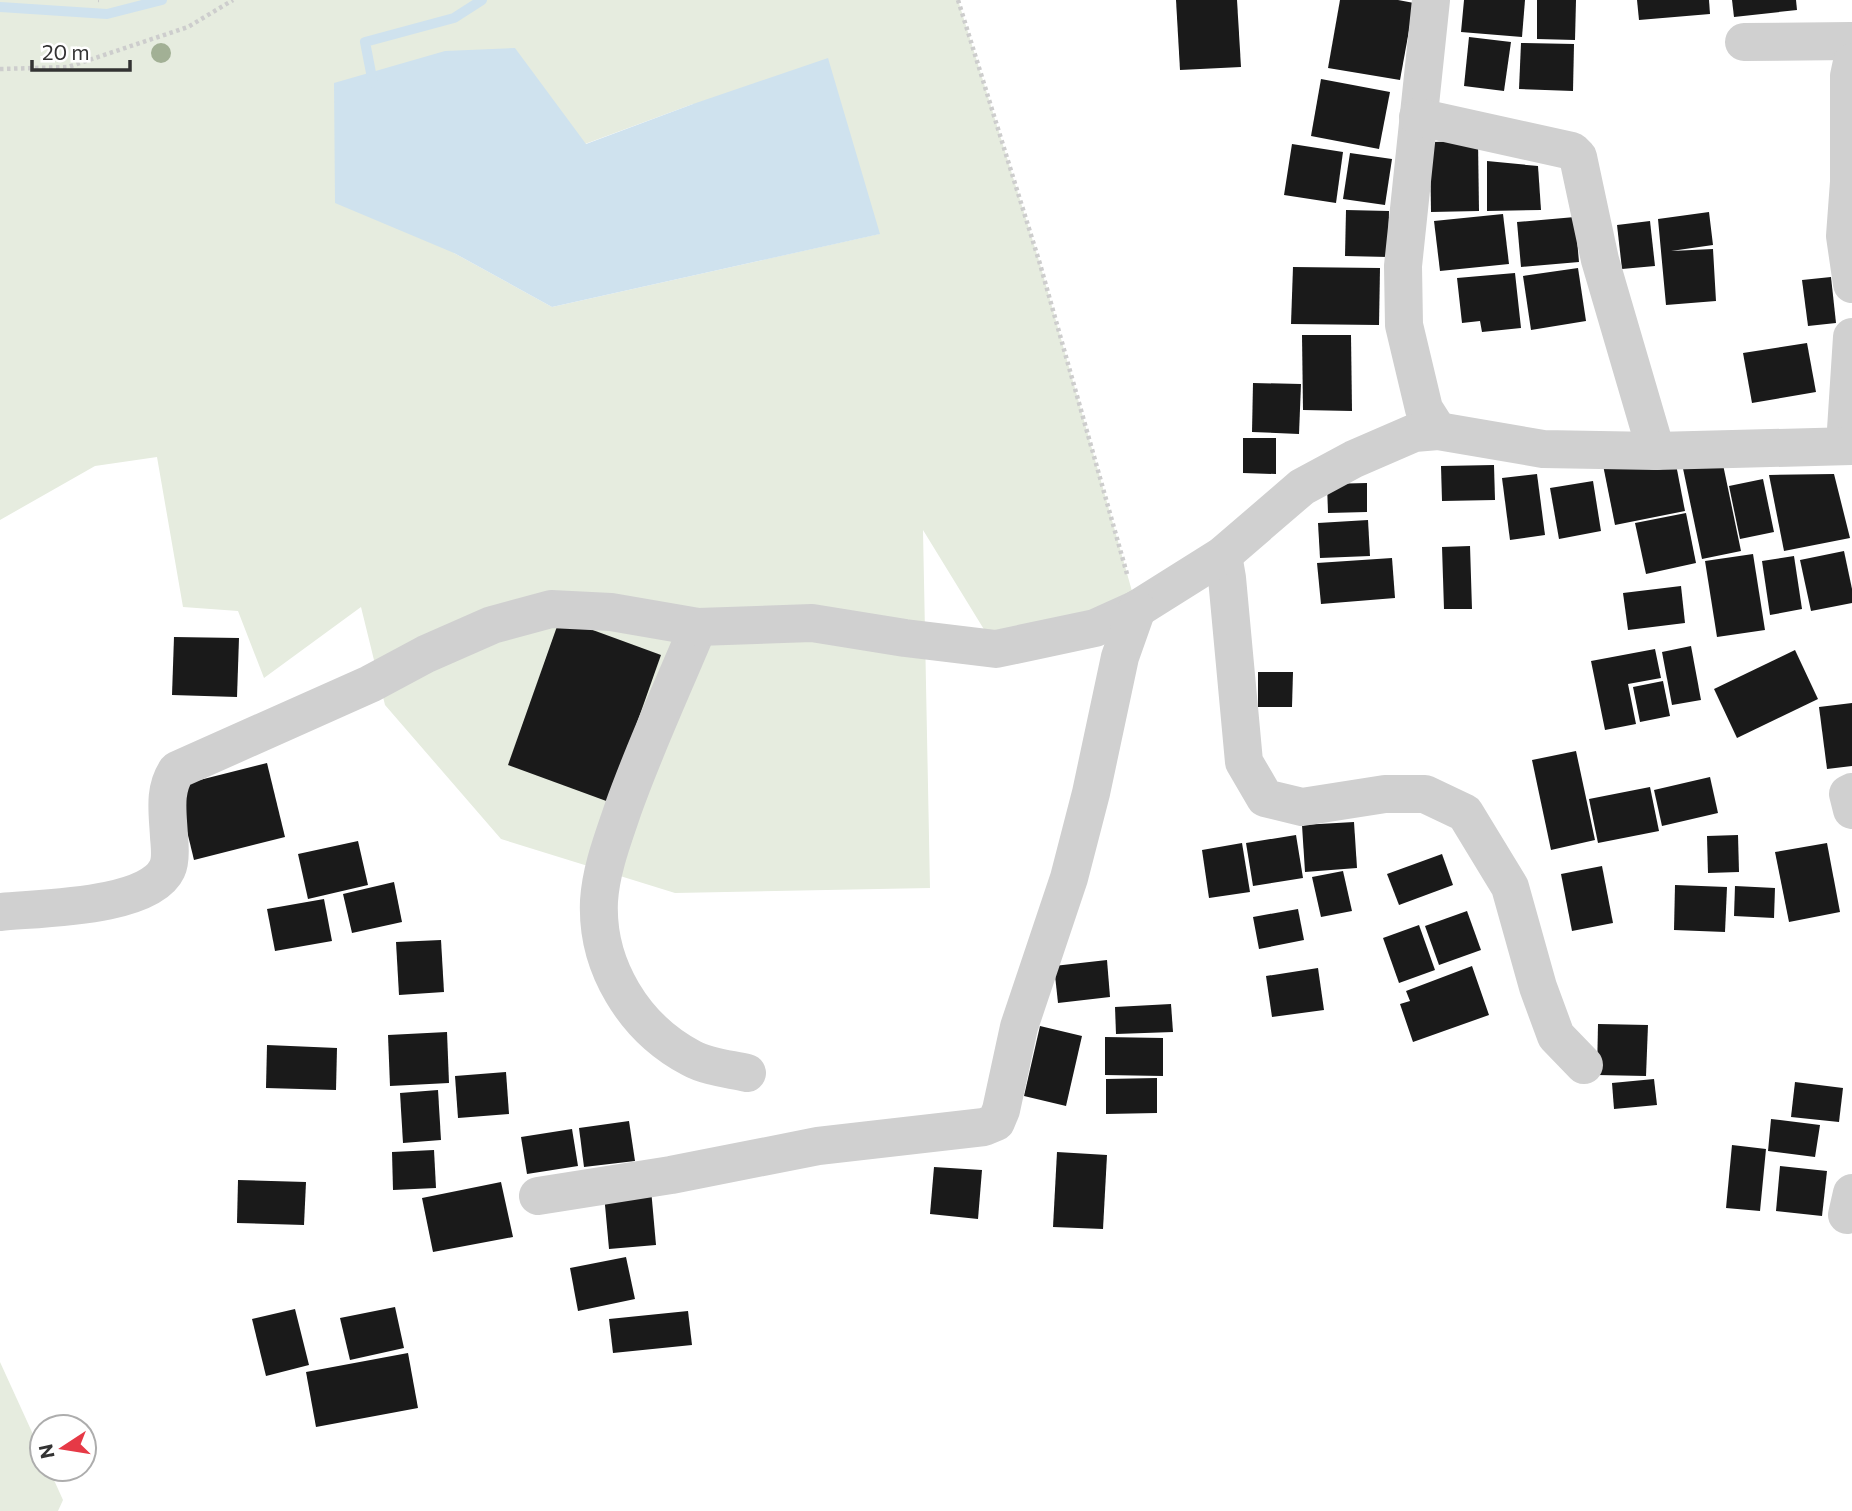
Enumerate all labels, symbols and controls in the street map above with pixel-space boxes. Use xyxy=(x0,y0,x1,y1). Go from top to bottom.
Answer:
scale bar xyxy=(32,28,130,72)
text: 20 m xyxy=(42,39,90,64)
north arrow xyxy=(28,1413,98,1483)
text: N xyxy=(33,1442,59,1461)

